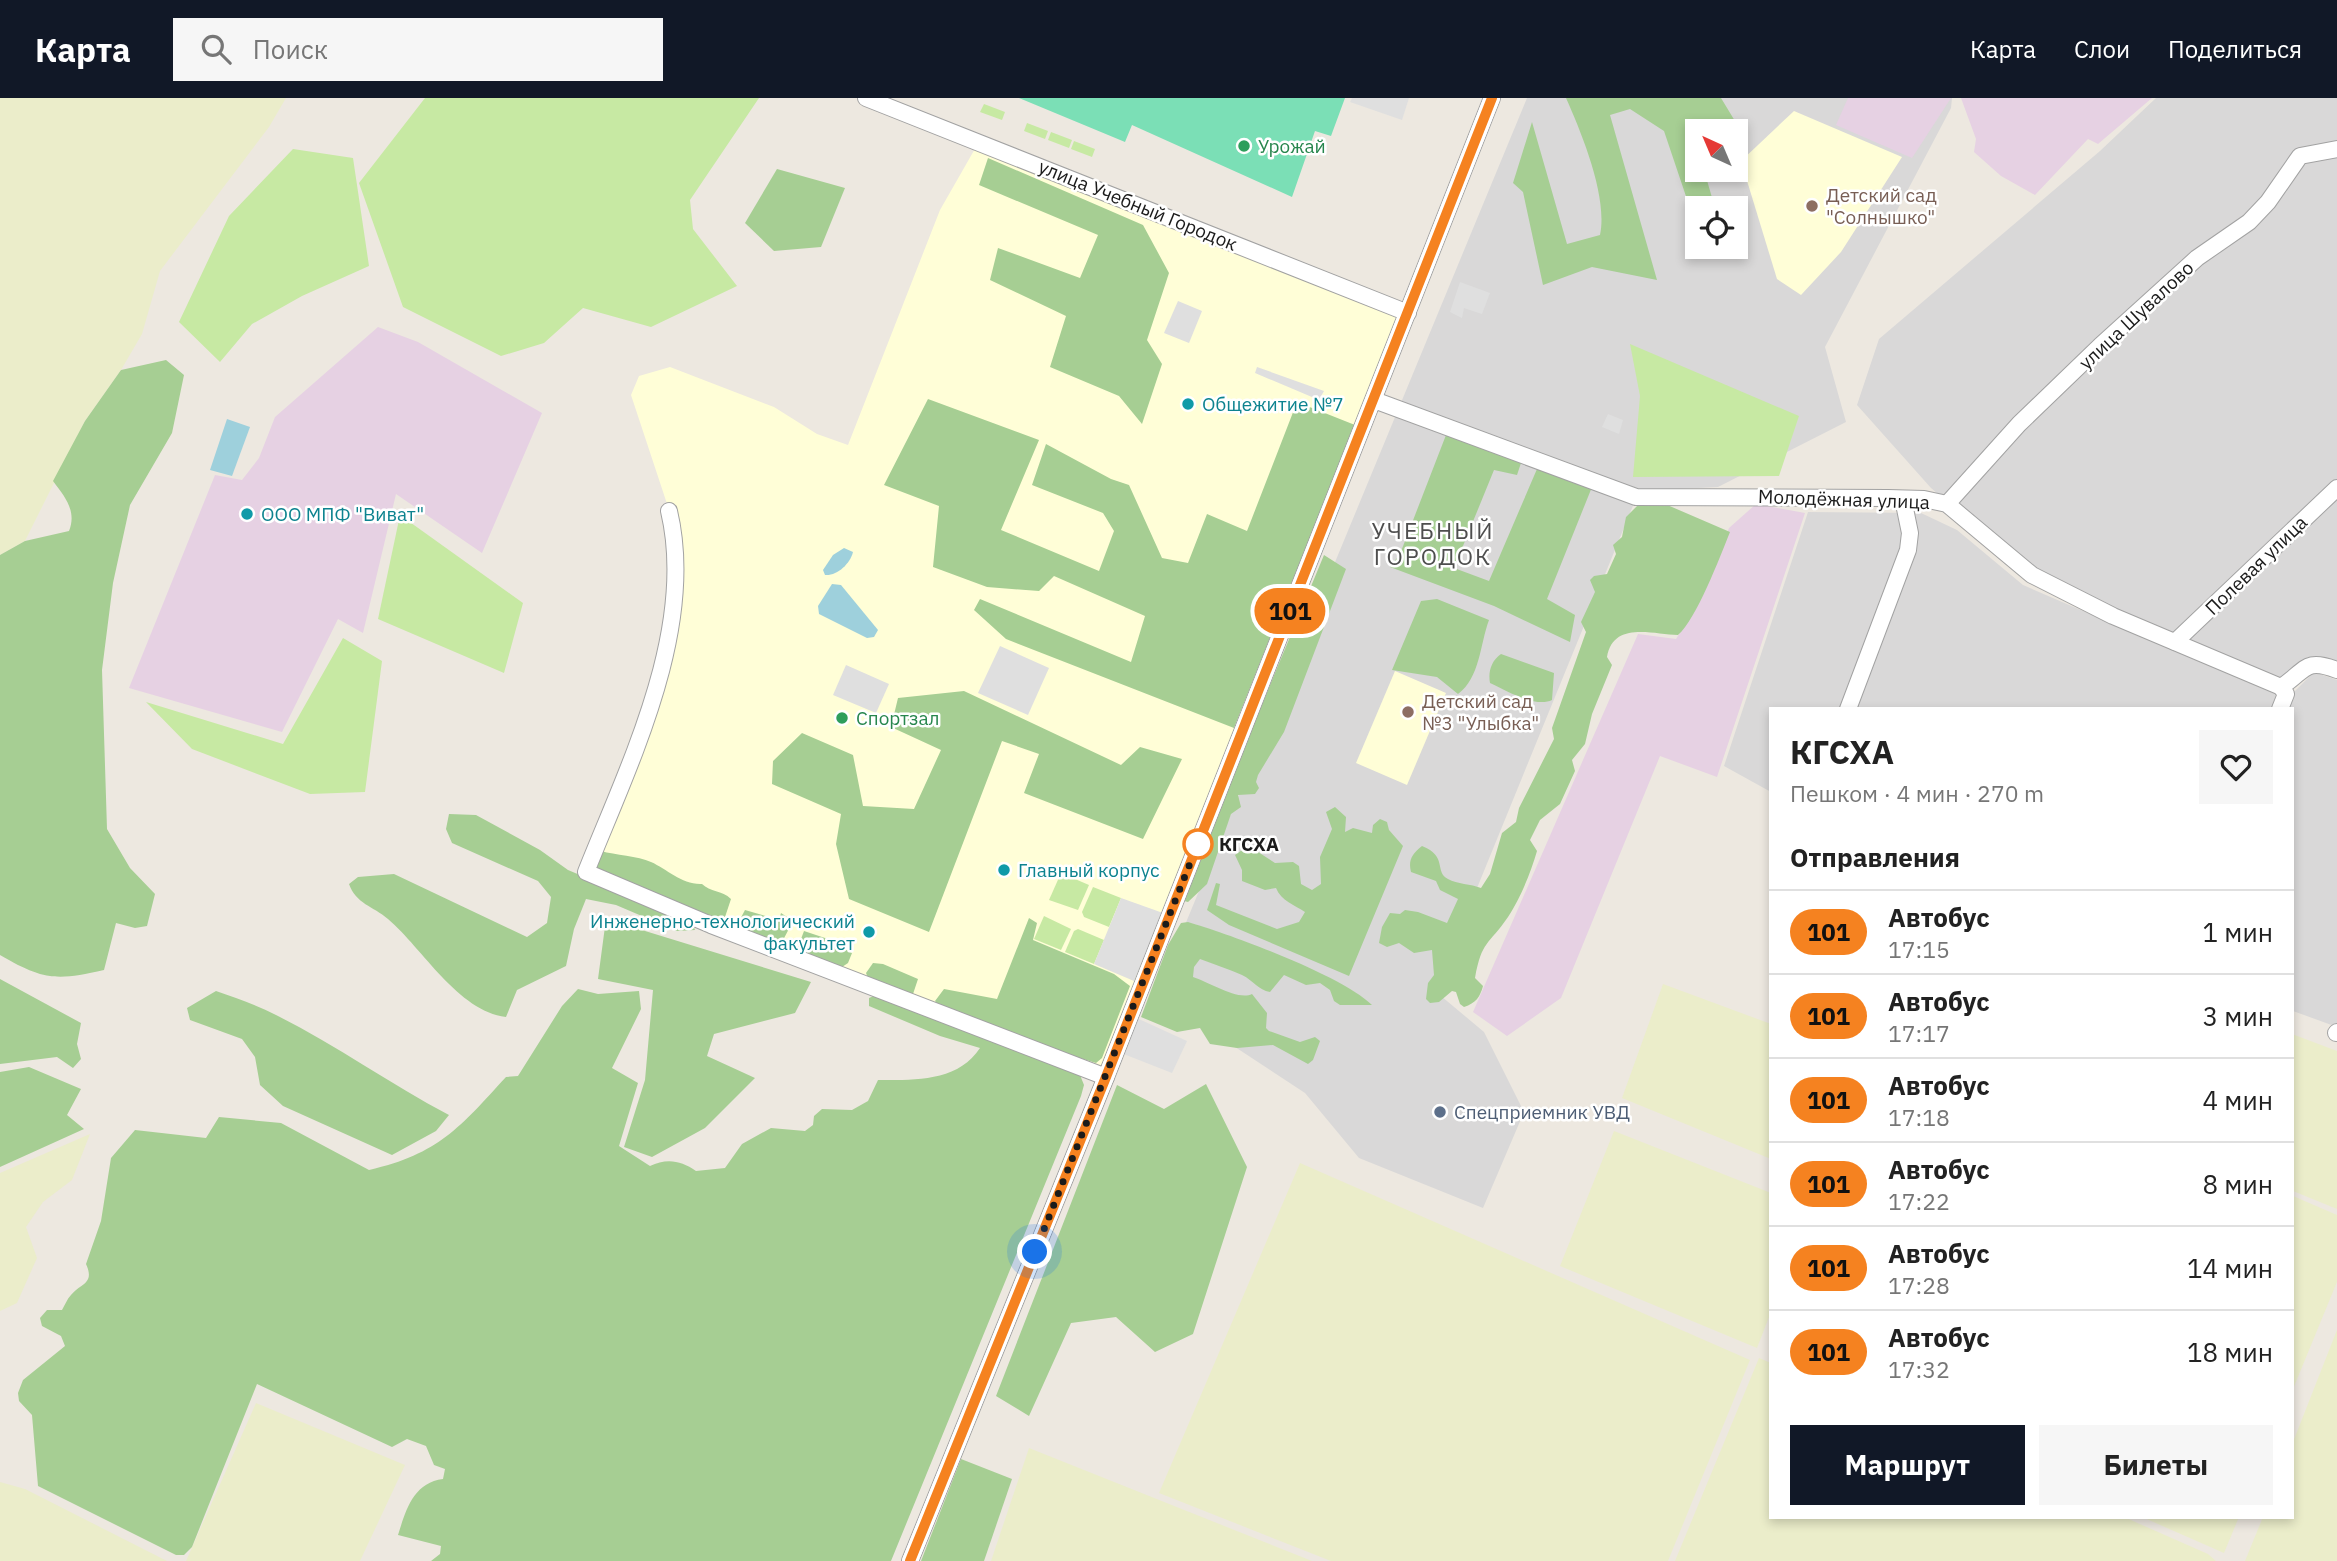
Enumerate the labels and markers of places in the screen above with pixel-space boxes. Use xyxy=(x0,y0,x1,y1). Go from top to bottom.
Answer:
place label: Урожай xyxy=(1258,134,1326,158)
marker: Урожай xyxy=(1236,138,1252,154)
place label: Детский сад "Солнышко" xyxy=(1826,183,1937,229)
marker: Детский сад "Солнышко" xyxy=(1804,198,1820,214)
place label: Общежитие №7 xyxy=(1202,392,1344,416)
marker: Общежитие №7 xyxy=(1180,396,1196,412)
place label: ООО МПФ "Виват" xyxy=(261,502,424,526)
marker: ООО МПФ "Виват" xyxy=(239,506,255,522)
place label: Детский сад №3 "Улыбка" xyxy=(1422,689,1539,735)
marker: Детский сад №3 "Улыбка" xyxy=(1400,704,1416,720)
place label: Спортзал xyxy=(856,706,940,730)
marker: Спортзал xyxy=(834,710,850,726)
marker: КГСХА xyxy=(1183,829,1213,859)
place label: КГСХА xyxy=(1219,832,1279,856)
place label: Главный корпус xyxy=(1018,858,1160,882)
marker: Главный корпус xyxy=(996,862,1012,878)
place label: Инженерно-технологический факультет xyxy=(590,909,855,955)
marker: Инженерно-технологический факультет xyxy=(861,924,877,940)
place label: Спецприемник УВД xyxy=(1454,1100,1630,1124)
marker: Спецприемник УВД xyxy=(1432,1104,1448,1120)

